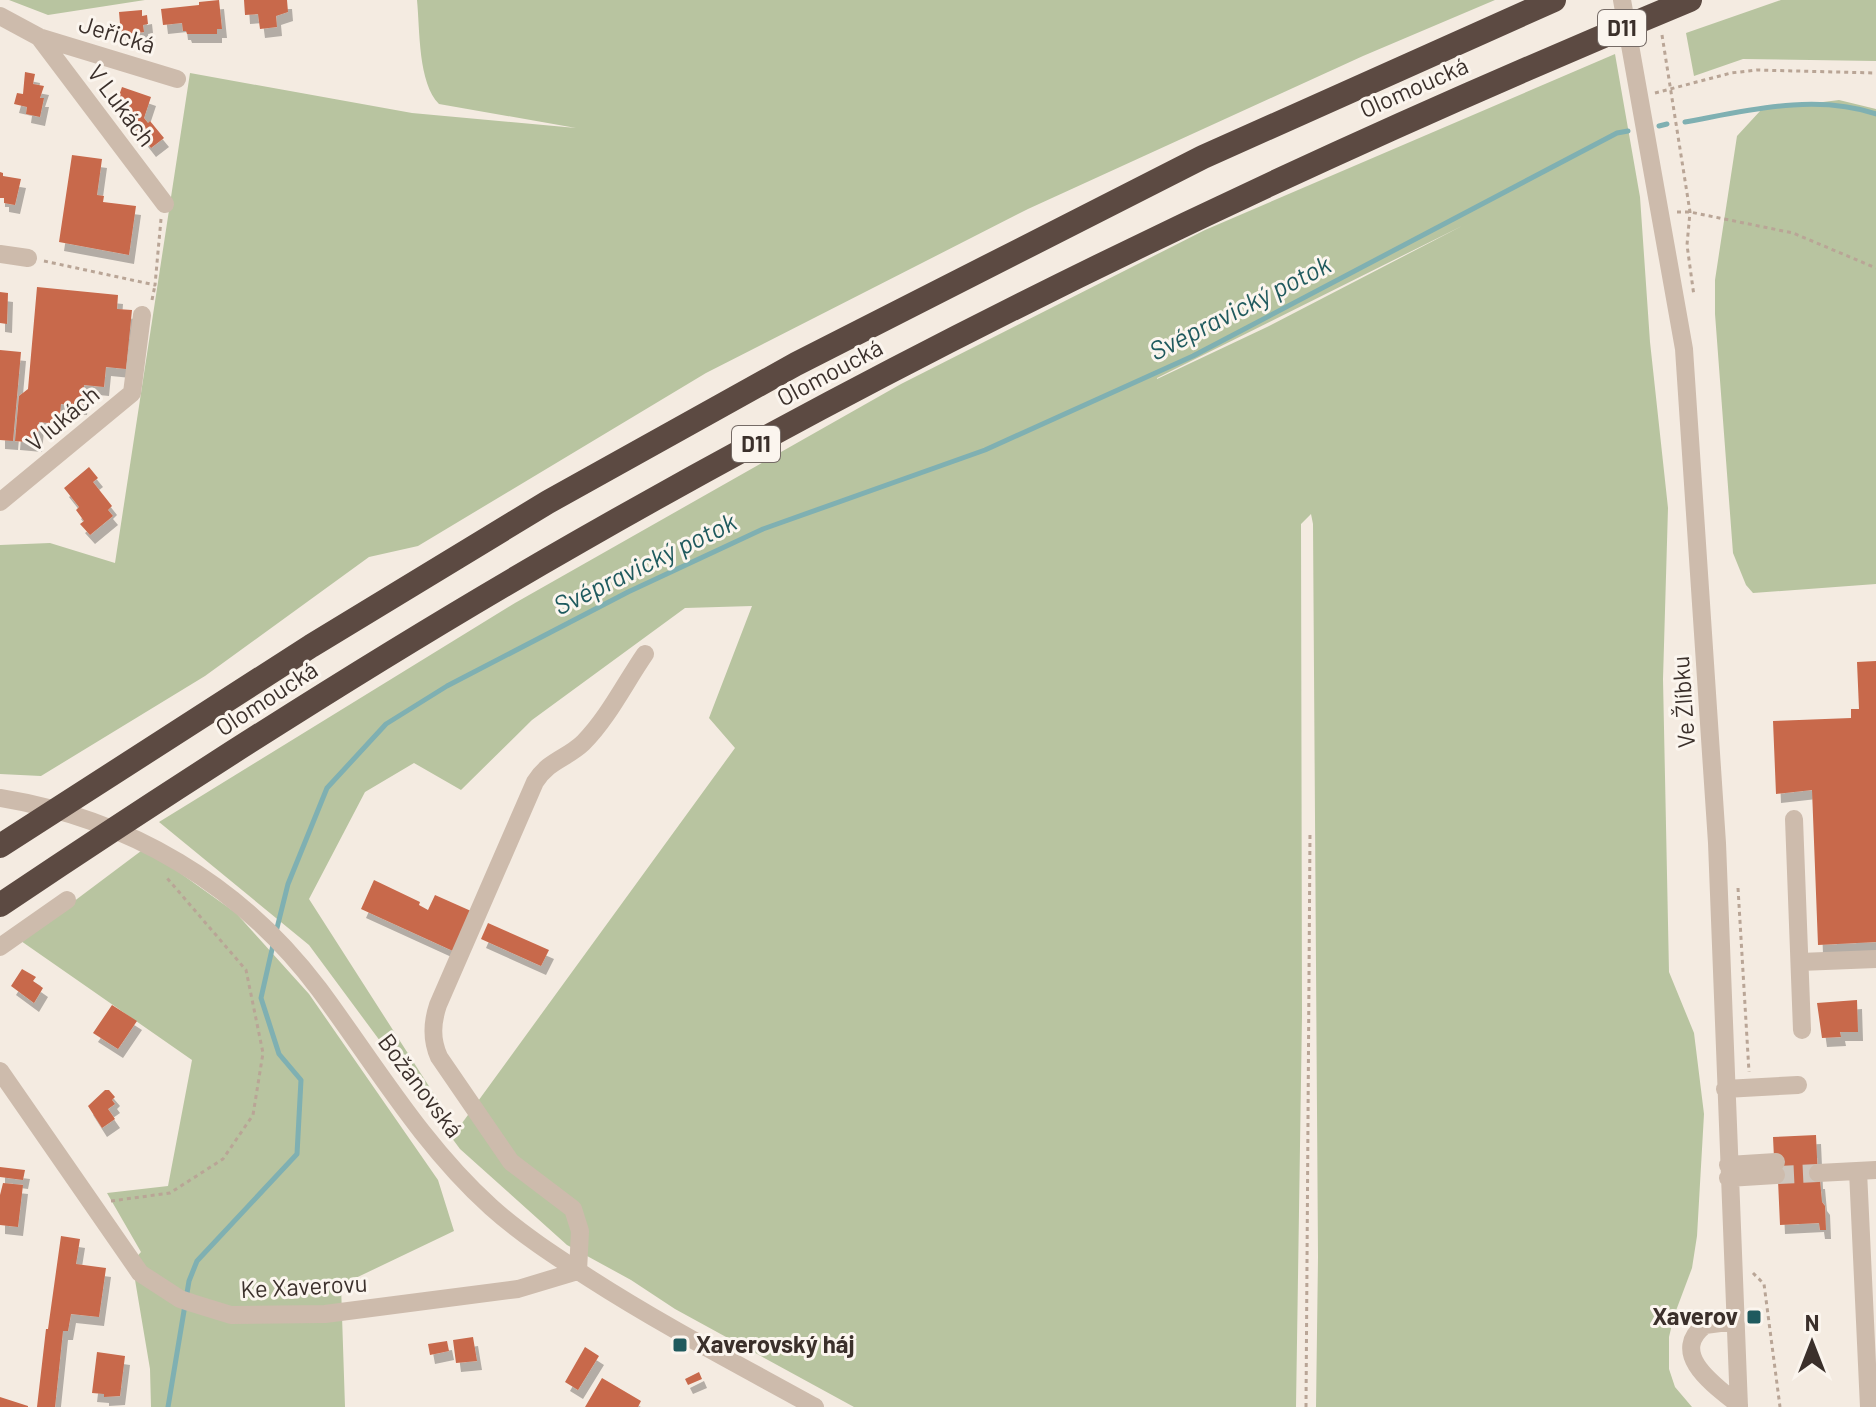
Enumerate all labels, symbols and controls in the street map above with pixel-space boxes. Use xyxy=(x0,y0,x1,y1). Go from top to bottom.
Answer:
street label: Jeřická xyxy=(76,8,159,59)
road number: D11 xyxy=(1598,10,1646,46)
street label: Olomoucká xyxy=(1355,50,1472,123)
street label: V Lukách xyxy=(82,59,162,152)
water label: Svépravický potok xyxy=(1143,247,1336,366)
street label: Olomoucká xyxy=(771,332,887,412)
street label: V lukách xyxy=(20,379,105,457)
road number: D11 xyxy=(732,426,780,462)
water label: Svépravický potok xyxy=(548,505,741,620)
street label: Olomoucká xyxy=(210,654,323,741)
street label: Ve Žlíbku xyxy=(1665,655,1700,749)
street label: Božanovská xyxy=(373,1027,470,1143)
street label: Ke Xaverovu xyxy=(240,1268,368,1303)
place label: Xaverov xyxy=(1652,1301,1738,1330)
north arrow xyxy=(1772,1303,1852,1383)
marker: Xaverov xyxy=(1745,1308,1763,1326)
text: N xyxy=(1805,1309,1819,1335)
place label: Xaverovský háj xyxy=(696,1329,855,1358)
marker: Xaverovský háj xyxy=(671,1336,689,1354)

